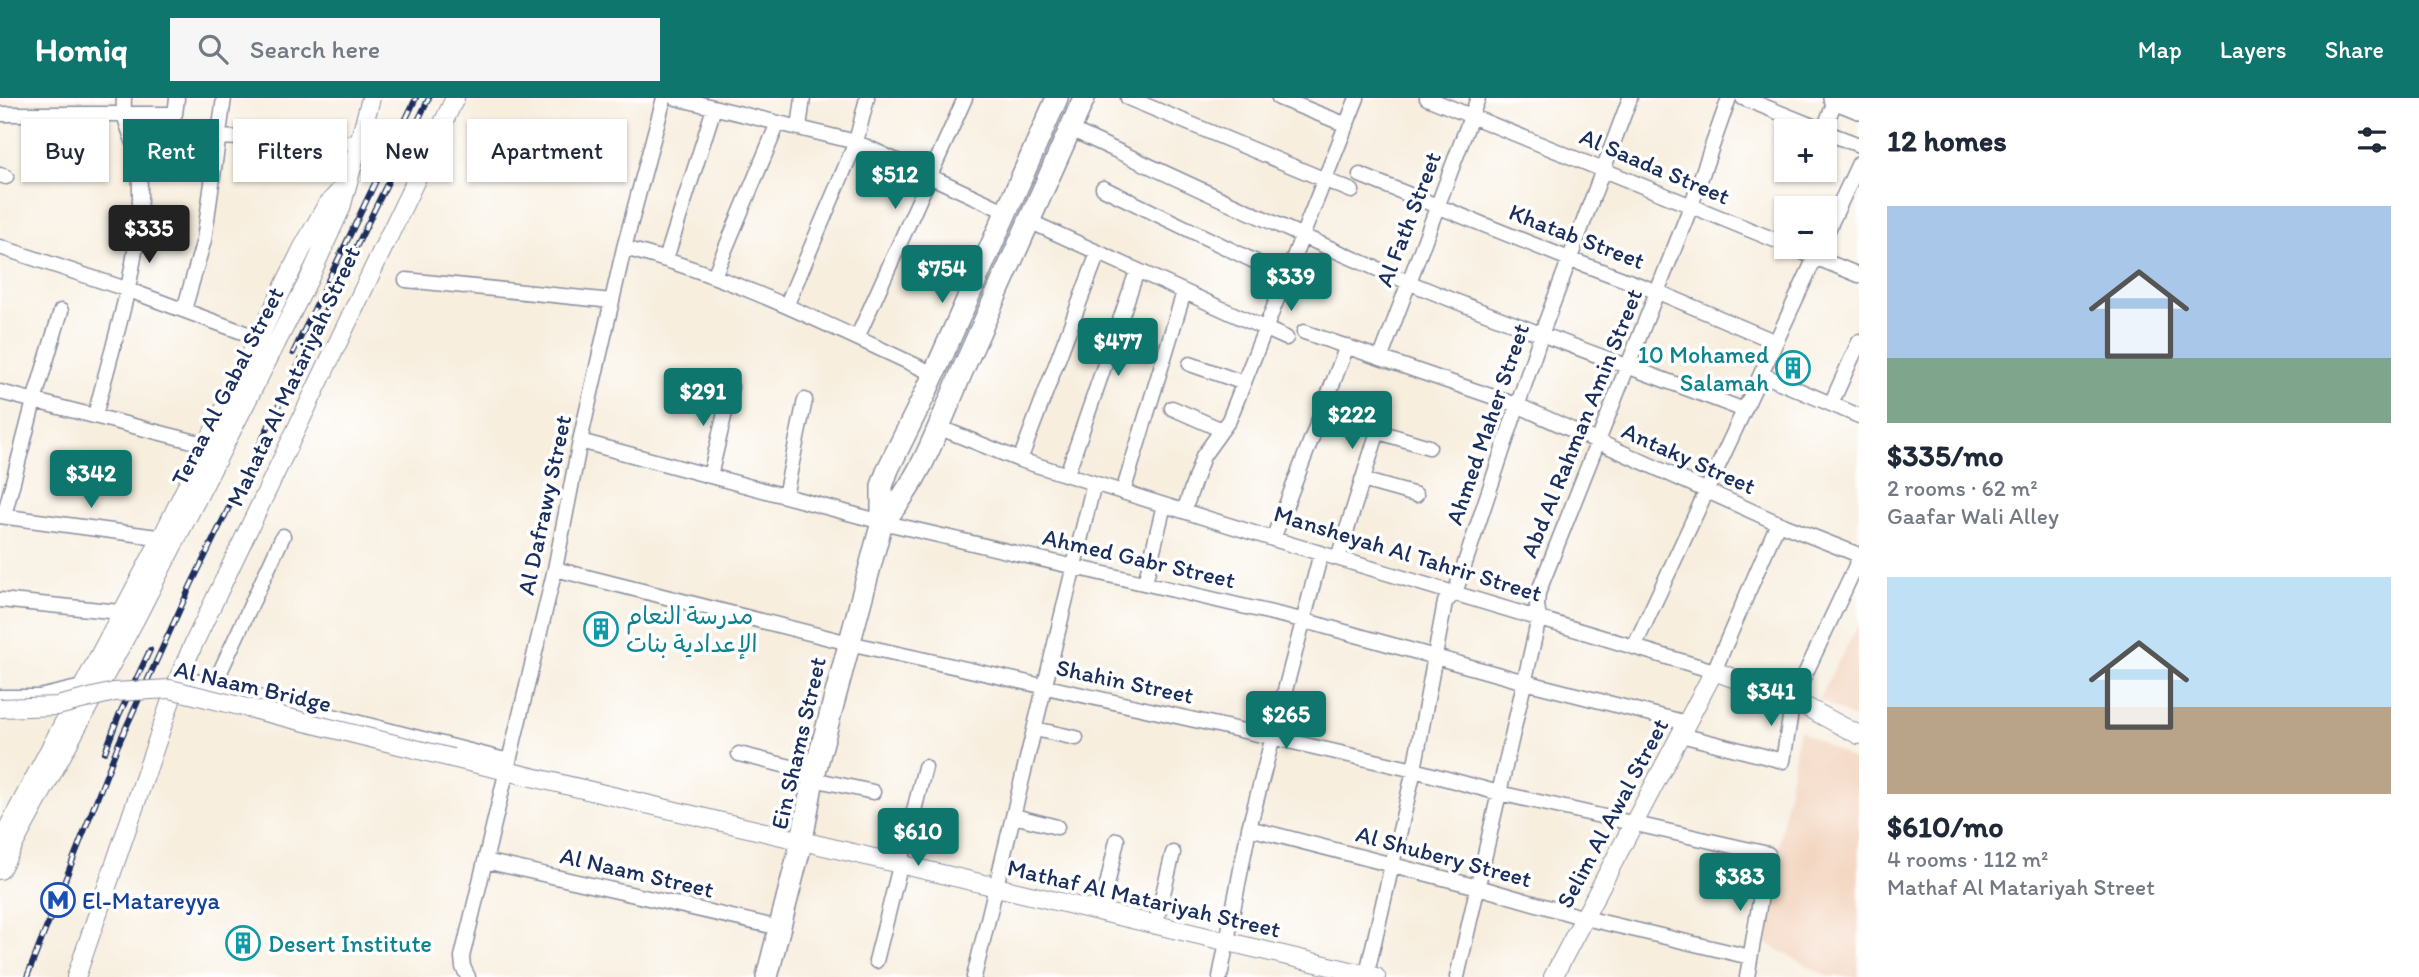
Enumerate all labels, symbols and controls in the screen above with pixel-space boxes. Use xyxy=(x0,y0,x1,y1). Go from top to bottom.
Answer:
search box xyxy=(170,18,660,81)
text: Homiq xyxy=(35,30,128,69)
icon: search xyxy=(194,30,232,68)
text: Search here xyxy=(250,33,380,65)
text: Map xyxy=(2138,35,2182,64)
text: Layers xyxy=(2220,35,2287,64)
text: Share xyxy=(2325,35,2384,64)
chip: Buy xyxy=(21,119,109,182)
chip: Rent xyxy=(123,119,219,182)
chip: Filters xyxy=(233,119,347,182)
chip: New xyxy=(361,119,453,182)
chip: Apartment xyxy=(467,119,627,182)
map controls xyxy=(1774,119,1837,259)
button: + xyxy=(1774,119,1837,182)
street label: Al Saada Street xyxy=(1576,121,1734,211)
icon: filters xyxy=(2353,121,2391,159)
text: 12 homes xyxy=(1887,122,2007,159)
street label: Al Fath Street xyxy=(1369,147,1447,291)
pin: $512 xyxy=(854,152,936,211)
text: $512 xyxy=(872,160,918,188)
button: − xyxy=(1774,196,1837,259)
street label: Khatab Street xyxy=(1505,197,1649,275)
pin: $335 xyxy=(108,206,190,265)
text: $335 xyxy=(125,214,173,242)
street label: Mahata Al Matariyah Street xyxy=(220,241,366,511)
pin: $754 xyxy=(901,246,983,305)
icon: home xyxy=(2076,251,2202,377)
text: $754 xyxy=(918,254,966,282)
pin: $339 xyxy=(1250,254,1332,313)
text: $339 xyxy=(1267,262,1315,290)
street label: Teraa Al Gabal Street xyxy=(164,282,290,490)
street label: Abd Al Rahman Amin Street xyxy=(1514,284,1648,562)
pin: $477 xyxy=(1077,318,1159,378)
street label: Ahmed Maher Street xyxy=(1439,320,1535,528)
text: $477 xyxy=(1094,327,1142,355)
place label: 10 Mohamed Salamah xyxy=(1638,340,1769,397)
building icon: 10 Mohamed Salamah xyxy=(1774,349,1812,387)
pin: $291 xyxy=(662,368,744,428)
text: $291 xyxy=(680,377,726,405)
pin: $222 xyxy=(1311,392,1393,451)
text: $222 xyxy=(1328,400,1376,428)
street label: Al Dafrawy Street xyxy=(511,412,577,598)
street label: Antaky Street xyxy=(1618,416,1760,500)
text: $335/mo xyxy=(1887,437,2004,474)
pin: $342 xyxy=(50,450,132,510)
text: $342 xyxy=(66,459,116,487)
text: 2 rooms · 62 m² xyxy=(1887,474,2038,502)
street label: Mansheyah Al Tahrir Street xyxy=(1270,498,1546,608)
text: Gaafar Wali Alley xyxy=(1887,502,2059,530)
street label: Ahmed Gabr Street xyxy=(1040,522,1238,594)
place label: مدرسة النعام الإعدادية بنات xyxy=(626,601,757,659)
building icon: مدرسة النعام الإعدادية بنات xyxy=(582,610,620,648)
icon: home xyxy=(2076,622,2202,748)
street label: Shahin Street xyxy=(1054,652,1196,710)
street label: Al Naam Bridge xyxy=(172,654,334,718)
street label: Ein Shams Street xyxy=(764,654,832,832)
pin: $341 xyxy=(1730,668,1812,728)
text: $341 xyxy=(1747,677,1795,705)
pin: $265 xyxy=(1245,692,1327,751)
text: $265 xyxy=(1262,700,1310,728)
street label: Selim Al Awal Street xyxy=(1550,713,1674,913)
pin: $610 xyxy=(877,808,959,868)
text: $610/mo xyxy=(1887,808,2004,845)
text: $610 xyxy=(894,817,942,845)
street label: Al Shubery Street xyxy=(1353,819,1535,893)
street label: Al Naam Street xyxy=(557,840,717,904)
text: 4 rooms · 112 m² xyxy=(1887,845,2048,873)
street label: Mathaf Al Matariyah Street xyxy=(1005,852,1283,944)
pin: $383 xyxy=(1699,854,1781,913)
text: $383 xyxy=(1715,862,1765,890)
text: Mathaf Al Matariyah Street xyxy=(1887,873,2155,901)
metro station icon: El-Matareyya xyxy=(39,881,77,919)
place label: El-Matareyya xyxy=(82,886,220,915)
building icon: Desert Institute xyxy=(224,924,262,962)
place label: Desert Institute xyxy=(268,929,432,958)

